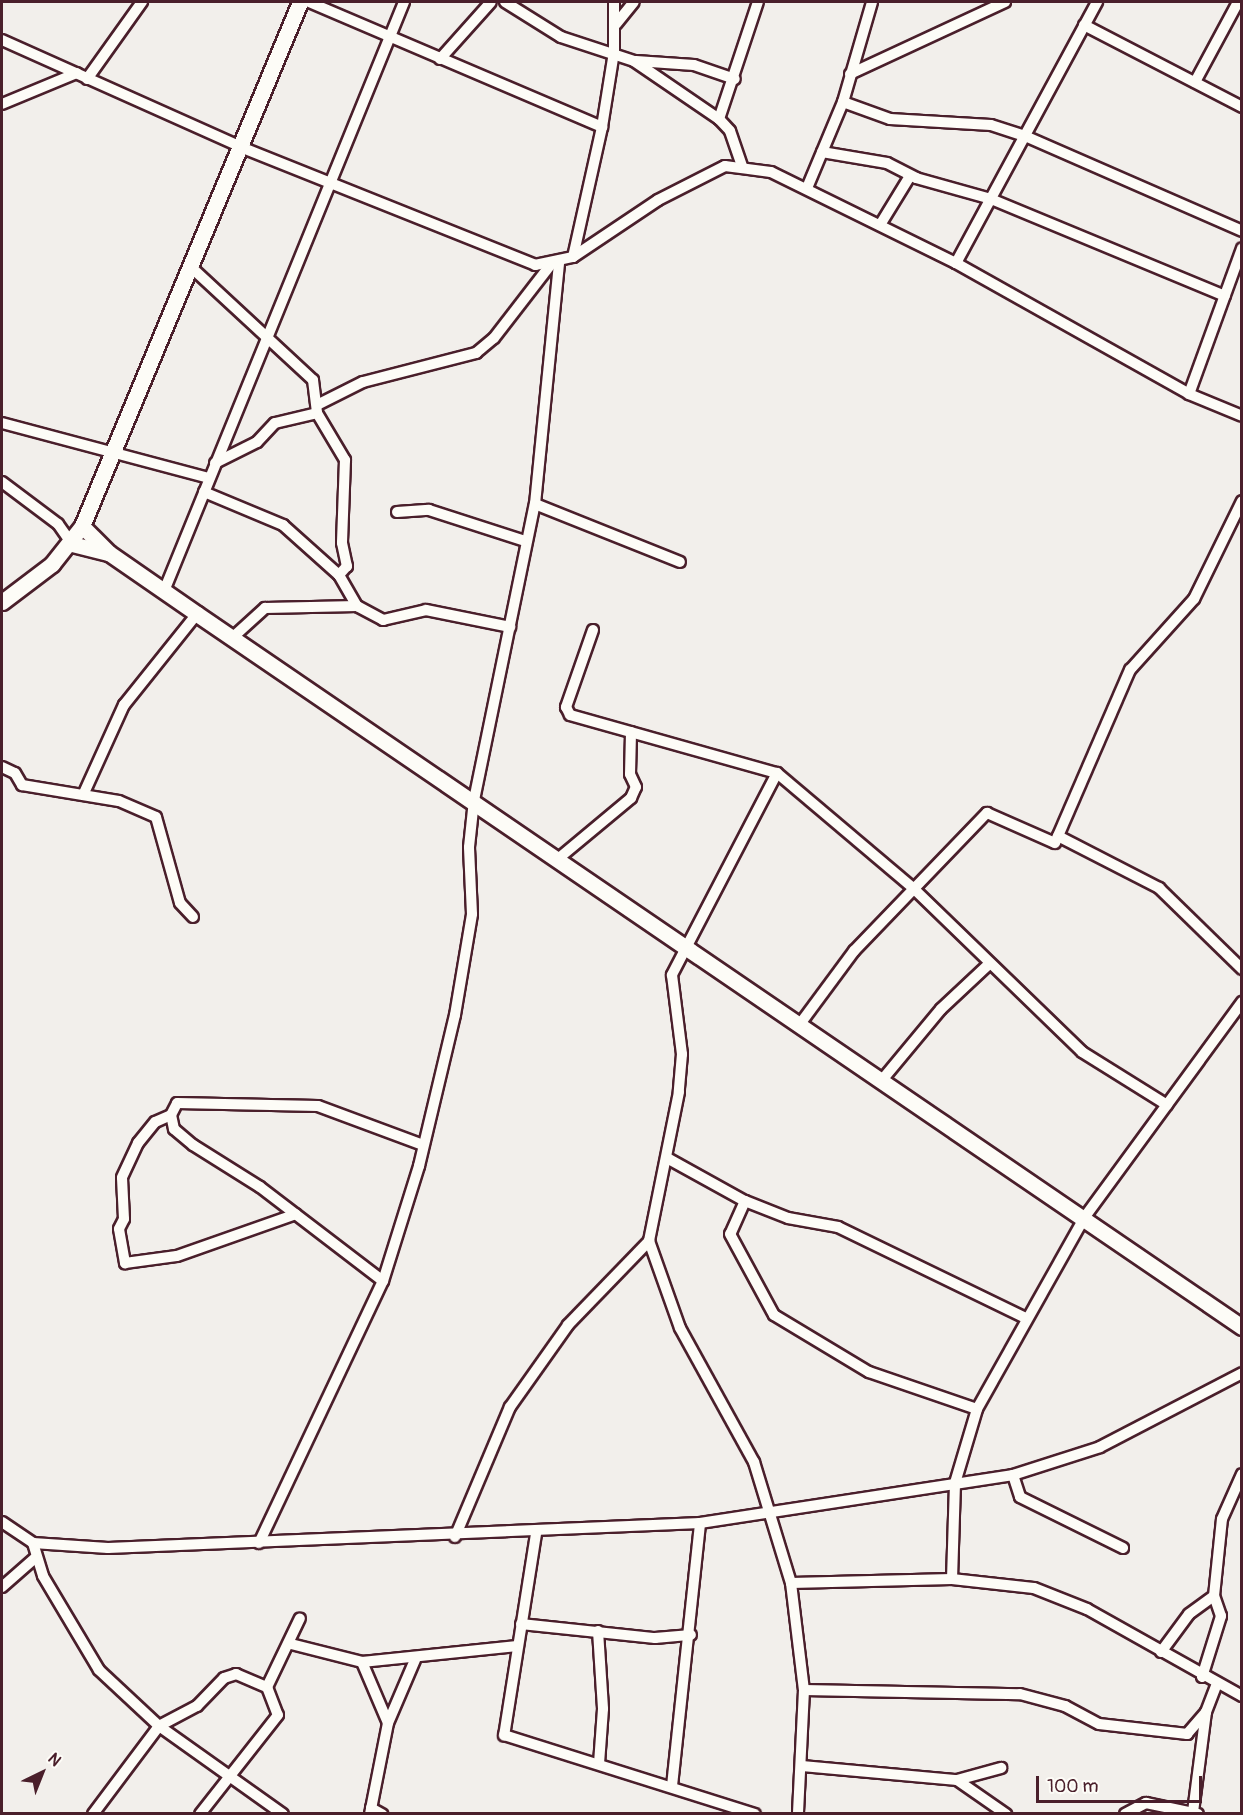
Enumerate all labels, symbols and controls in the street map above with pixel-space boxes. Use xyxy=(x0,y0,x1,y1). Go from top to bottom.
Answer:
north arrow xyxy=(12,1743,72,1803)
text: N xyxy=(43,1749,65,1771)
scale bar xyxy=(1039,1764,1206,1802)
text: 100 m xyxy=(1047,1775,1099,1798)

